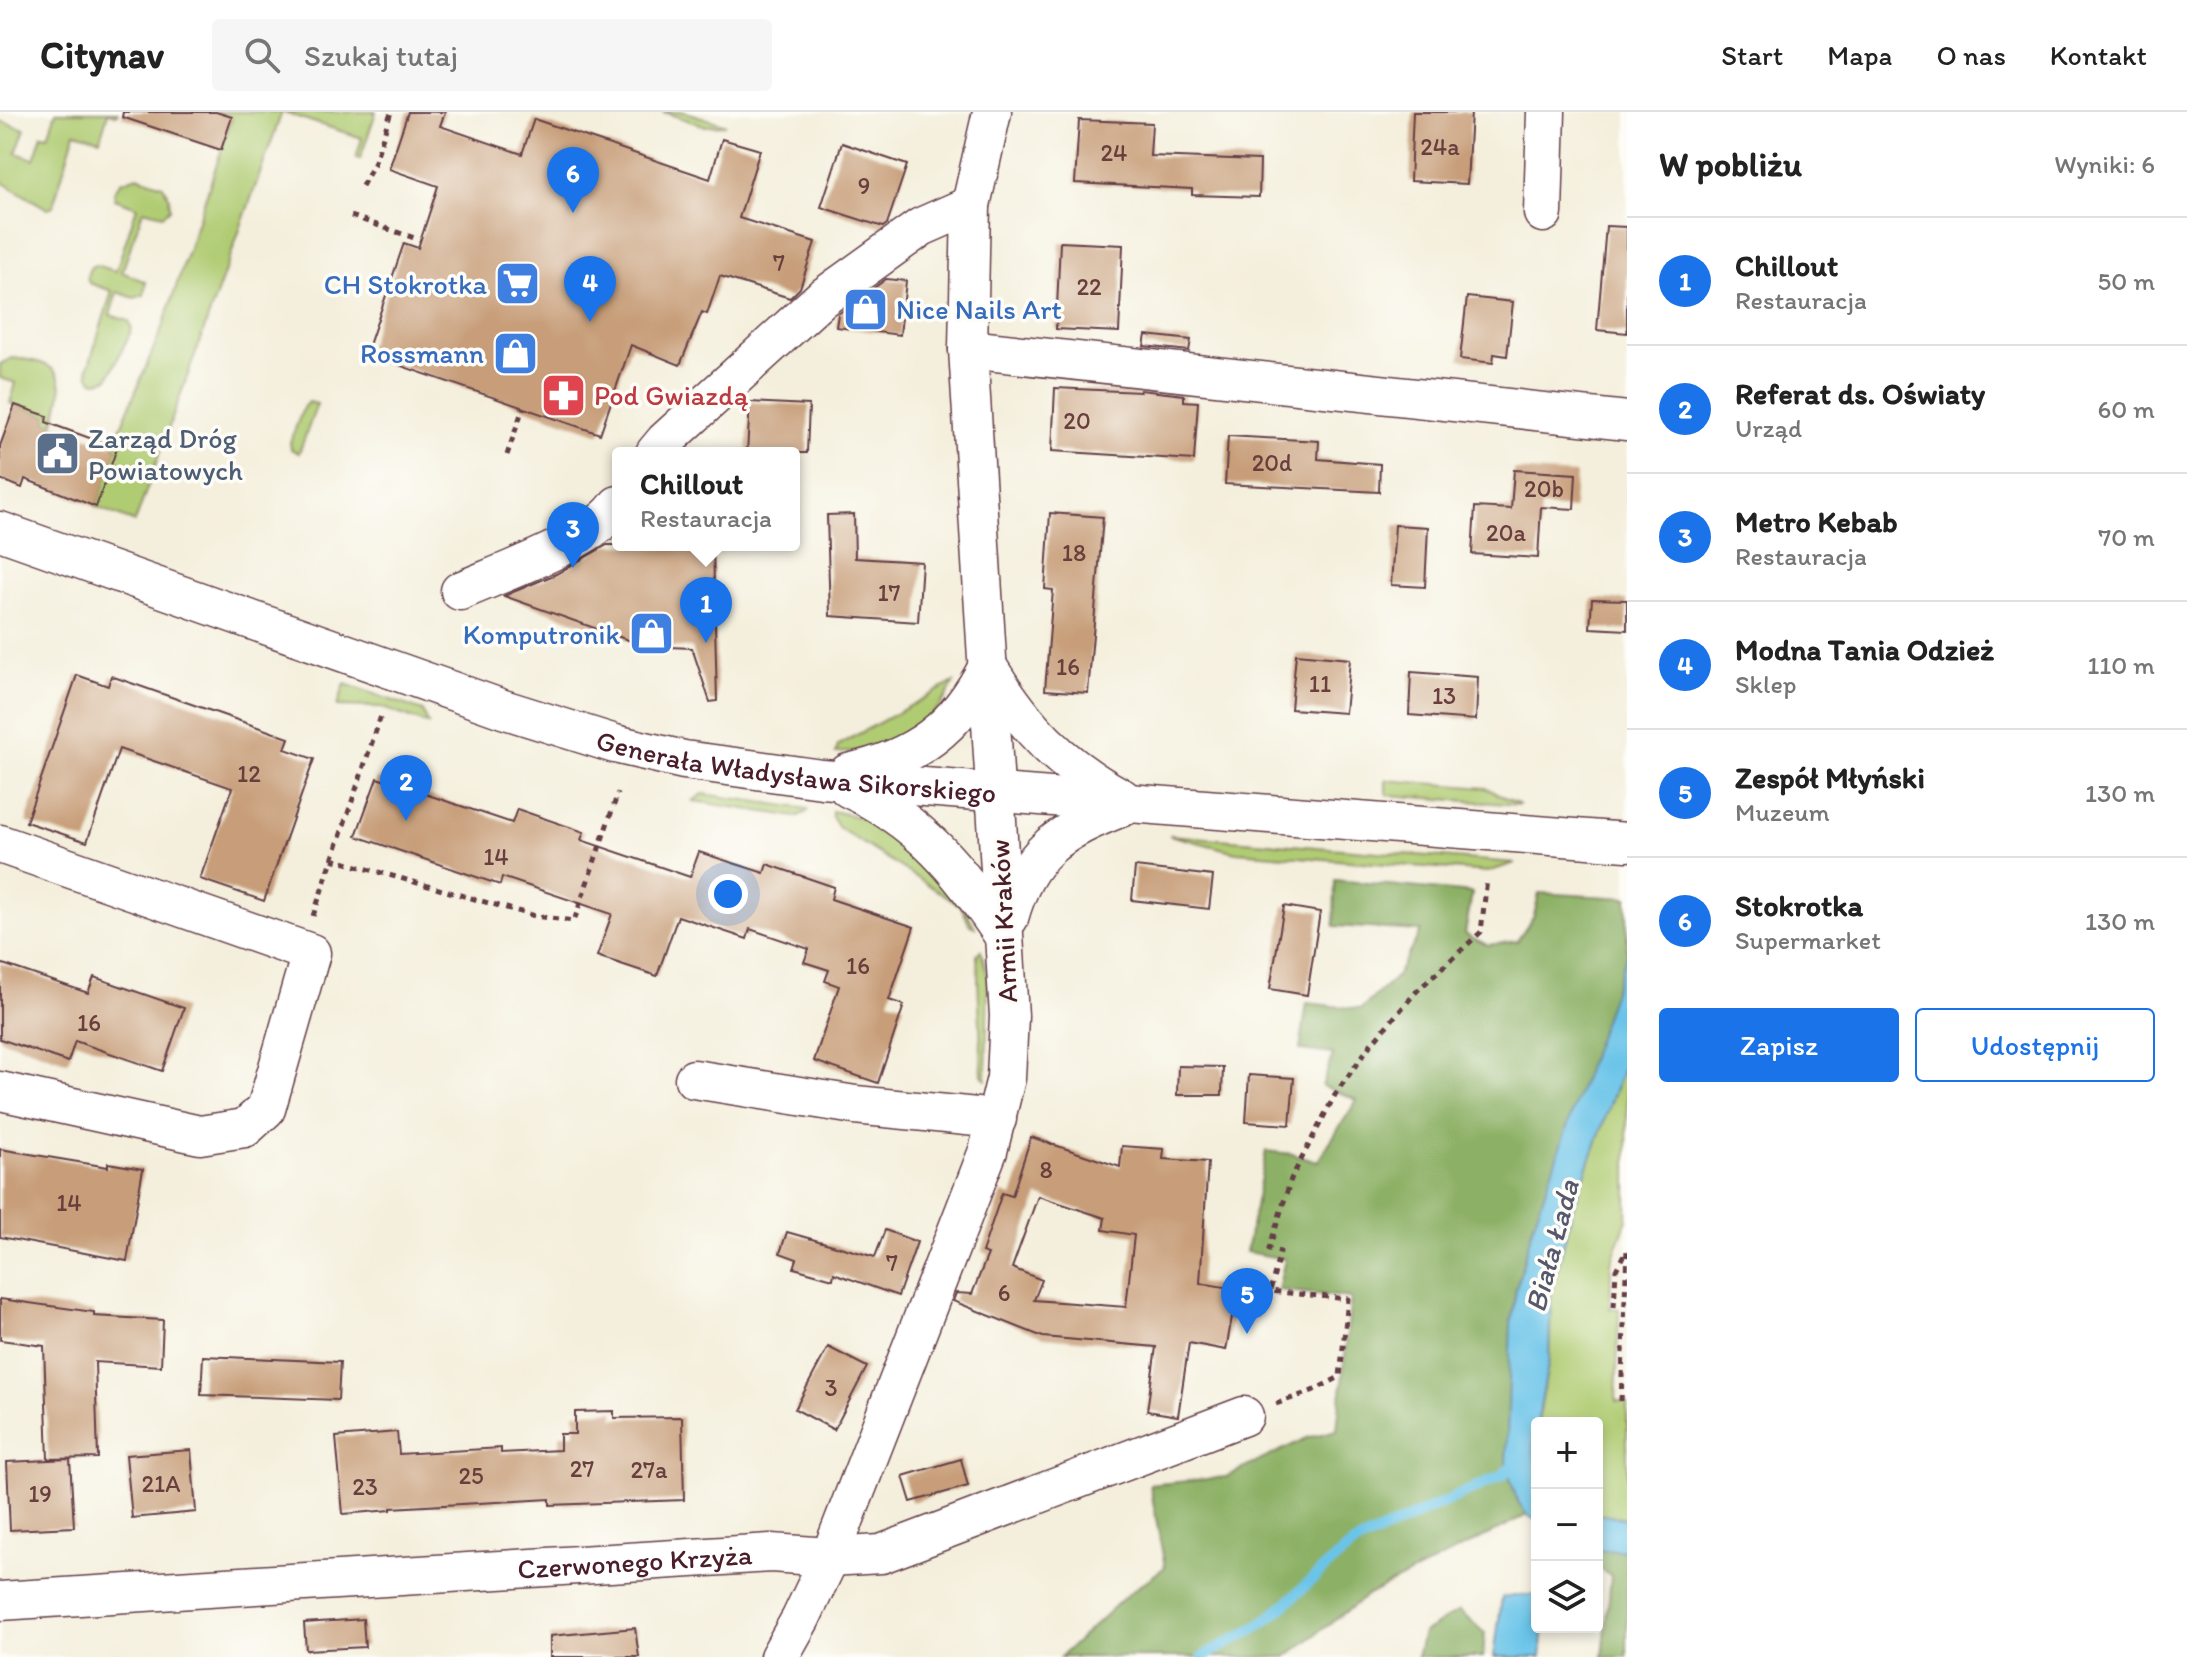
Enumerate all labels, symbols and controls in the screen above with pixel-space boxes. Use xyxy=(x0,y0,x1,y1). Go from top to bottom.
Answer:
search box xyxy=(212,19,772,91)
text: Citynav xyxy=(40,32,164,78)
icon: search xyxy=(240,33,284,77)
text: Szukaj tutaj xyxy=(304,37,458,74)
text: Start xyxy=(1721,38,1783,72)
text: Mapa xyxy=(1827,38,1892,72)
text: O nas xyxy=(1936,38,2006,72)
text: Kontakt xyxy=(2050,38,2147,72)
house number: 24a xyxy=(1420,132,1460,161)
house number: 24 xyxy=(1100,138,1128,167)
text: W pobliżu xyxy=(1659,144,1802,185)
pin: 6 xyxy=(547,147,599,213)
text: Wyniki: 6 xyxy=(2054,148,2155,180)
house number: 9 xyxy=(858,171,870,200)
text: Chillout xyxy=(1735,247,1838,284)
house number: 7 xyxy=(773,248,785,277)
pin: 4 xyxy=(564,256,616,322)
supermarket icon: CH Stokrotka xyxy=(494,260,542,308)
text: 1 xyxy=(1679,265,1691,297)
text: 50 m xyxy=(2098,265,2155,297)
place label: CH Stokrotka xyxy=(324,267,487,301)
house number: 22 xyxy=(1076,272,1102,301)
text: Restauracja xyxy=(1735,284,1867,316)
shop icon: Nice Nails Art xyxy=(841,285,889,333)
place label: Nice Nails Art xyxy=(896,292,1062,326)
shop icon: Rossmann xyxy=(491,329,539,377)
place label: Rossmann xyxy=(360,336,484,370)
pharmacy icon: Pod Gwiazdą xyxy=(539,371,587,419)
text: Referat ds. Oświaty xyxy=(1735,375,1985,412)
place label: Pod Gwiazdą xyxy=(594,378,749,412)
text: 2 xyxy=(1678,393,1692,425)
text: 60 m xyxy=(2098,393,2155,425)
house number: 20 xyxy=(1063,406,1091,435)
text: Urząd xyxy=(1735,412,1802,444)
place label: Zarząd Dróg Powiatowych xyxy=(88,421,243,487)
public building icon: Zarząd Dróg Powiatowych xyxy=(33,430,81,478)
popup xyxy=(612,447,800,551)
house number: 20d xyxy=(1252,448,1292,477)
text: Chillout xyxy=(640,465,743,502)
house number: 20b xyxy=(1524,474,1564,503)
pin: 3 xyxy=(547,502,599,568)
text: Restauracja xyxy=(640,502,772,534)
text: Metro Kebab xyxy=(1735,503,1898,540)
house number: 20a xyxy=(1486,518,1526,547)
text: 3 xyxy=(1678,521,1692,553)
text: 70 m xyxy=(2098,521,2155,553)
house number: 18 xyxy=(1062,538,1086,567)
text: Restauracja xyxy=(1735,540,1867,572)
pin: 1 xyxy=(680,577,732,643)
house number: 17 xyxy=(877,578,901,607)
shop icon: Komputronik xyxy=(627,610,675,658)
place label: Komputronik xyxy=(463,617,621,651)
text: Modna Tania Odzież xyxy=(1735,631,1994,668)
text: 4 xyxy=(1677,649,1693,681)
text: 110 m xyxy=(2087,649,2155,681)
house number: 16 xyxy=(1056,652,1080,681)
text: Sklep xyxy=(1735,668,1797,700)
house number: 11 xyxy=(1309,669,1331,698)
house number: 13 xyxy=(1432,681,1456,710)
street label: Generała Władysława Sikorskiego xyxy=(592,722,998,810)
pin: 2 xyxy=(380,755,432,821)
house number: 12 xyxy=(237,759,261,788)
text: Zespół Młyński xyxy=(1735,759,1925,796)
text: 5 xyxy=(1678,777,1692,809)
text: 130 m xyxy=(2085,777,2155,809)
text: Muzeum xyxy=(1735,796,1830,828)
street label: Armii Kraków xyxy=(982,838,1024,1004)
house number: 14 xyxy=(483,842,509,871)
your location xyxy=(708,874,748,914)
text: Stokrotka xyxy=(1735,887,1863,924)
text: 6 xyxy=(1678,905,1692,937)
text: 130 m xyxy=(2085,905,2155,937)
text: Supermarket xyxy=(1735,924,1881,956)
house number: 16 xyxy=(846,951,870,980)
house number: 16 xyxy=(77,1008,101,1037)
button: Zapisz xyxy=(1659,1008,1899,1082)
button: Udostępnij xyxy=(1915,1008,2155,1082)
house number: 8 xyxy=(1039,1155,1053,1184)
water label: Biała Łada xyxy=(1516,1175,1587,1316)
house number: 14 xyxy=(56,1188,82,1217)
house number: 7 xyxy=(886,1248,898,1277)
pin: 5 xyxy=(1221,1268,1273,1334)
house number: 6 xyxy=(998,1278,1010,1307)
house number: 3 xyxy=(824,1373,838,1402)
map controls xyxy=(1531,1417,1603,1633)
button: + xyxy=(1531,1417,1603,1489)
house number: 27 xyxy=(570,1454,594,1483)
house number: 27a xyxy=(630,1455,668,1484)
house number: 25 xyxy=(458,1461,484,1490)
house number: 21A xyxy=(141,1469,181,1498)
house number: 23 xyxy=(352,1472,378,1501)
house number: 19 xyxy=(28,1479,52,1508)
button: − xyxy=(1531,1489,1603,1561)
street label: Czerwonego Krzyża xyxy=(516,1537,754,1586)
button: layers xyxy=(1531,1561,1603,1633)

